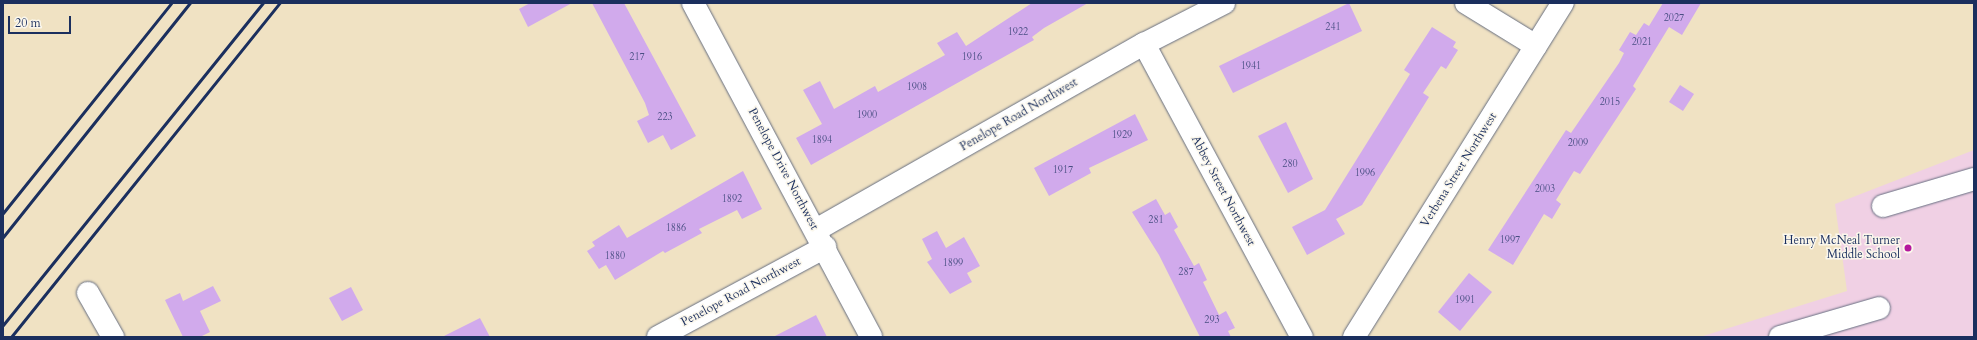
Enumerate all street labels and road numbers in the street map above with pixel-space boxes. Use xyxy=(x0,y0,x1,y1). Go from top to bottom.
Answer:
street label: Penelope Road Northwest xyxy=(958,75,1080,155)
street label: Penelope Drive Northwest xyxy=(745,106,821,232)
street label: Verbena Street Northwest xyxy=(1418,110,1500,230)
street label: Abbey Street Northwest xyxy=(1188,133,1258,249)
street label: Penelope Road Northwest xyxy=(679,254,803,330)

